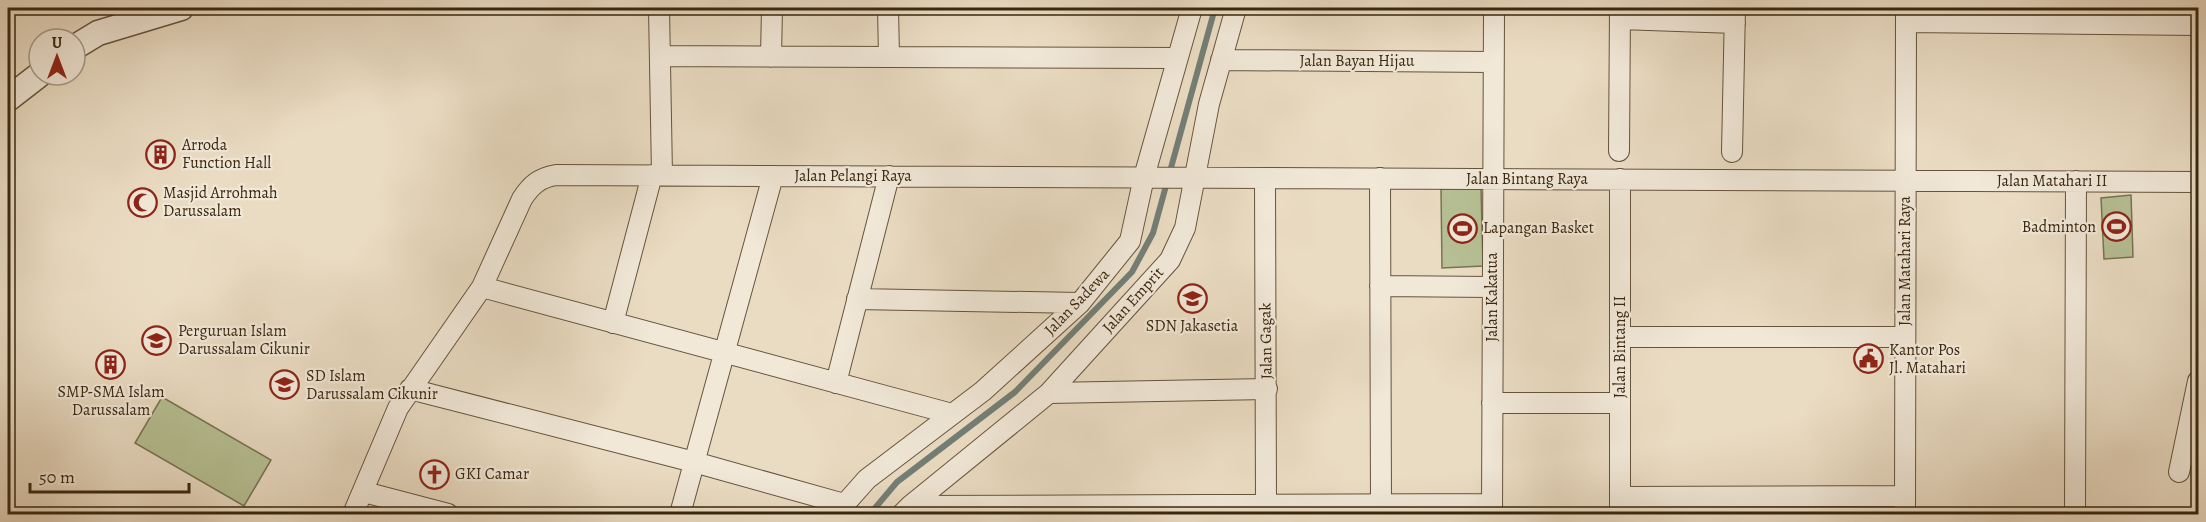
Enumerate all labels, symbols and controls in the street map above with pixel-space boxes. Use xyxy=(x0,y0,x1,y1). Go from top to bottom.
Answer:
north arrow xyxy=(27,27,87,87)
text: U xyxy=(52,32,63,54)
street label: Jalan Bayan Hijau xyxy=(1299,50,1415,72)
place label: Arroda Function Hall xyxy=(181,134,271,174)
building icon: Arroda Function Hall xyxy=(145,138,177,170)
street label: Jalan Pelangi Raya xyxy=(794,165,912,187)
street label: Jalan Bintang Raya xyxy=(1466,168,1588,190)
street label: Jalan Matahari II xyxy=(1997,170,2107,192)
place label: Masjid Arrohmah Darussalam xyxy=(163,182,278,222)
mosque icon: Masjid Arrohmah Darussalam xyxy=(126,186,158,218)
street label: Jalan Matahari Raya xyxy=(1894,196,1916,326)
sports icon: Badminton xyxy=(2101,211,2133,243)
sports icon: Lapangan Basket xyxy=(1446,212,1478,244)
place label: Badminton xyxy=(2022,216,2096,238)
place label: Lapangan Basket xyxy=(1483,217,1594,239)
street label: Jalan Kakatua xyxy=(1481,252,1503,342)
street label: Jalan Emprit xyxy=(1097,262,1169,338)
street label: Jalan Sadewa xyxy=(1039,263,1115,340)
school or university icon: SDN Jakasetia xyxy=(1176,282,1208,314)
street label: Jalan Bintang II xyxy=(1609,296,1631,398)
street label: Jalan Gagak xyxy=(1254,302,1278,380)
place label: SDN Jakasetia xyxy=(1146,315,1239,337)
place label: Perguruan Islam Darussalam Cikunir xyxy=(178,320,310,360)
school or university icon: Perguruan Islam Darussalam Cikunir xyxy=(141,324,173,356)
place label: Kantor Pos Jl. Matahari xyxy=(1889,339,1966,379)
public building icon: Kantor Pos Jl. Matahari xyxy=(1852,343,1884,375)
building icon: SMP-SMA Islam Darussalam xyxy=(95,348,127,380)
place label: SD Islam Darussalam Cikunir xyxy=(306,365,438,405)
school or university icon: SD Islam Darussalam Cikunir xyxy=(269,369,301,401)
place label: SMP-SMA Islam Darussalam xyxy=(58,381,164,421)
scale bar xyxy=(30,456,189,494)
church icon: GKI Camar xyxy=(418,458,450,490)
place label: GKI Camar xyxy=(455,463,529,485)
text: 50 m xyxy=(39,465,75,489)

